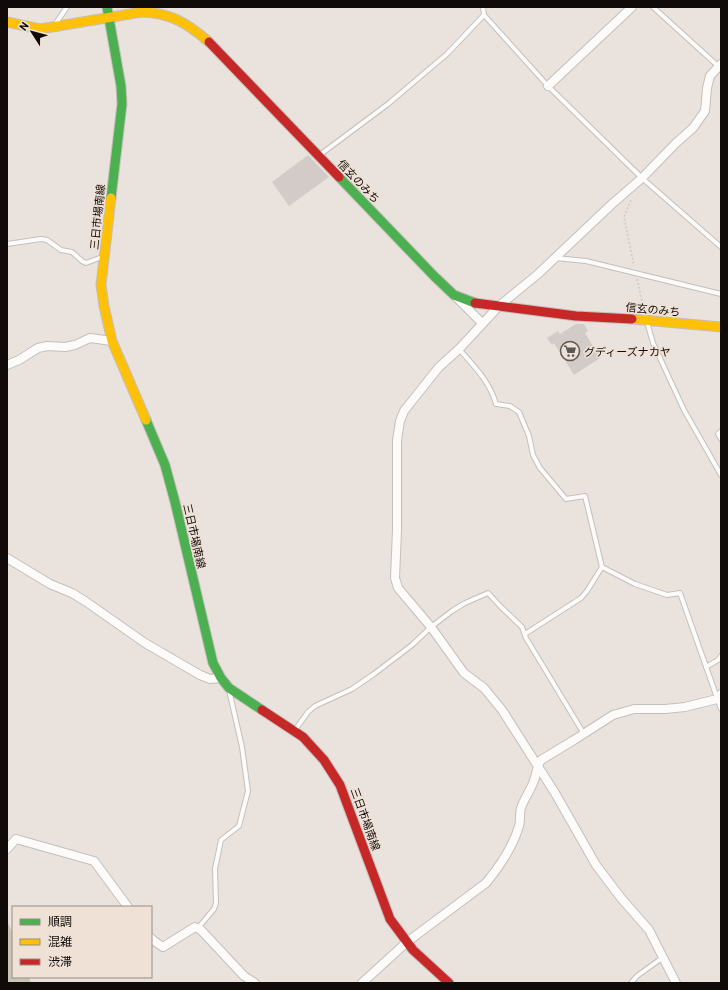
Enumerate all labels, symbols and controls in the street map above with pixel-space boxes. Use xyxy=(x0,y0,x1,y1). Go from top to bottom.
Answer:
north arrow xyxy=(12,12,52,52)
text: N xyxy=(16,19,31,33)
street label: 信玄のみち xyxy=(335,157,383,205)
street label: 三日市場南線 xyxy=(87,184,107,250)
street label: 信玄のみち xyxy=(625,300,681,318)
supermarket icon: グディーズナカヤ xyxy=(559,340,581,362)
place label: グディーズナカヤ xyxy=(584,345,671,358)
street label: 三日市場南線 xyxy=(181,502,209,570)
street label: 三日市場南線 xyxy=(349,786,383,852)
legend xyxy=(12,906,152,978)
text: 順調 xyxy=(48,914,72,928)
text: 混雑 xyxy=(48,934,72,948)
text: 渋滞 xyxy=(48,954,72,968)

